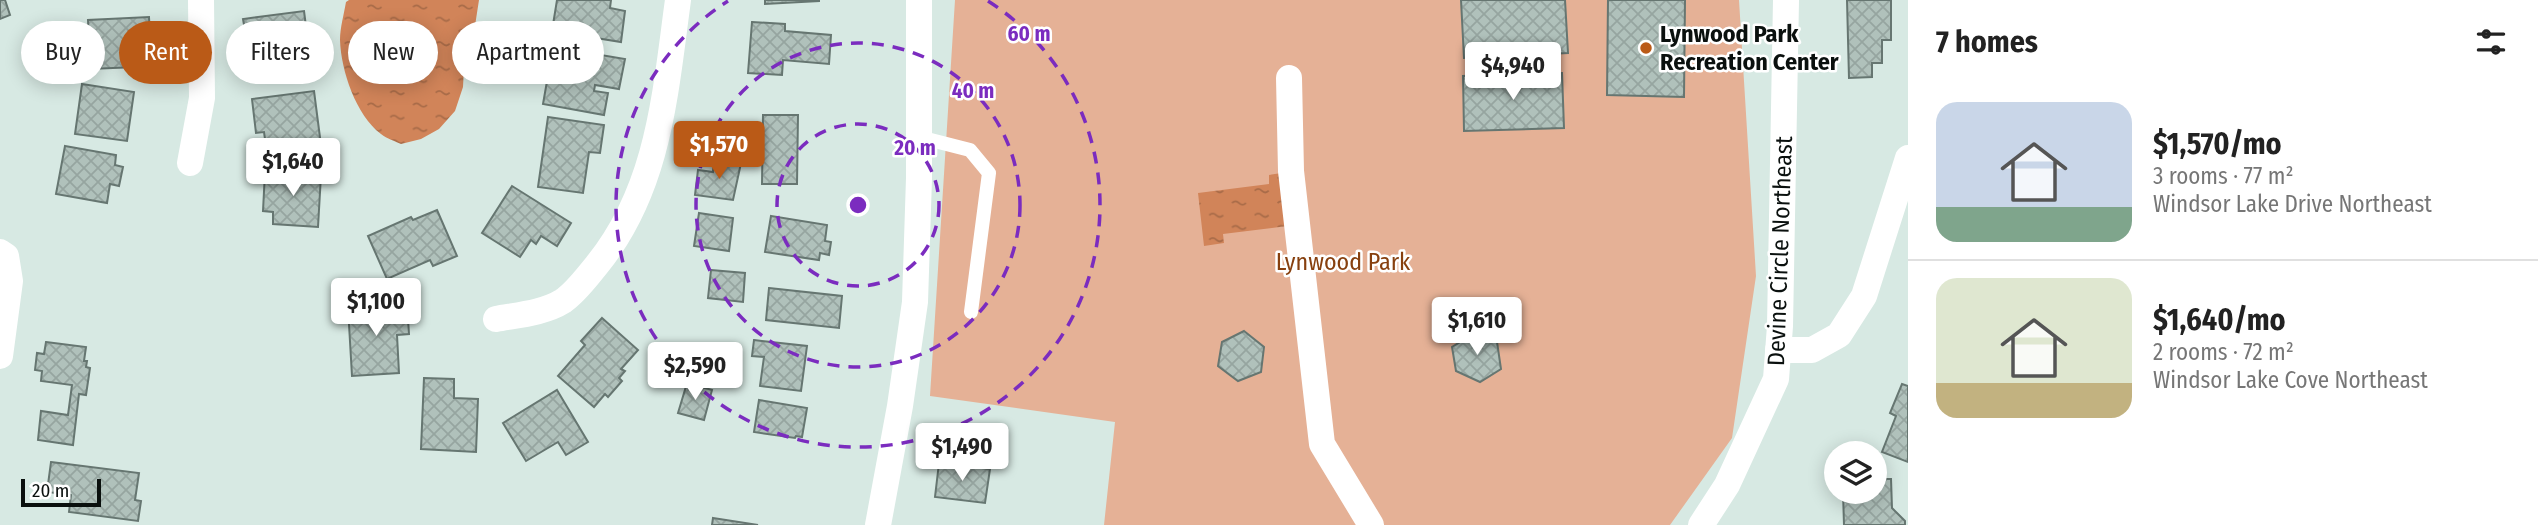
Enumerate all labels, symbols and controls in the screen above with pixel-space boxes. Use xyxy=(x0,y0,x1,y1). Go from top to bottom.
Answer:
place label: Lynwood Park Recreation Center xyxy=(1660,20,1839,76)
chip: Buy xyxy=(21,21,105,84)
chip: Rent xyxy=(119,21,212,84)
chip: Filters xyxy=(226,21,334,84)
chip: New xyxy=(348,21,438,84)
chip: Apartment xyxy=(452,21,604,84)
text: 60 m xyxy=(1008,21,1050,47)
icon: filters xyxy=(2472,23,2510,61)
text: 7 homes xyxy=(1936,24,2038,60)
marker: Lynwood Park Recreation Center xyxy=(1638,40,1654,56)
pin: $4,940 xyxy=(1456,42,1570,102)
text: $4,940 xyxy=(1481,51,1545,79)
text: 40 m xyxy=(952,78,994,104)
pin: $1,570 xyxy=(662,122,776,181)
text: $1,570/mo xyxy=(2153,126,2282,162)
text: $1,570 xyxy=(690,130,748,158)
icon: home xyxy=(1992,130,2076,214)
text: 20 m xyxy=(893,135,936,161)
street label: Devine Circle Northeast xyxy=(1762,135,1798,366)
pin: $1,640 xyxy=(236,138,350,198)
text: $1,640 xyxy=(262,147,324,175)
text: 3 rooms · 77 m² xyxy=(2153,162,2294,190)
text: Windsor Lake Drive Northeast xyxy=(2153,190,2432,218)
centre of rings xyxy=(846,193,870,217)
park label: Lynwood Park xyxy=(1276,248,1411,276)
pin: $1,100 xyxy=(319,278,433,338)
text: $1,100 xyxy=(347,287,405,315)
pin: $1,610 xyxy=(1420,298,1534,357)
text: $1,640/mo xyxy=(2153,302,2286,338)
text: $1,610 xyxy=(1448,306,1506,334)
icon: home xyxy=(1992,306,2076,390)
text: 2 rooms · 72 m² xyxy=(2153,338,2294,366)
pin: $2,590 xyxy=(638,342,752,402)
text: $2,590 xyxy=(664,351,726,379)
text: Windsor Lake Cove Northeast xyxy=(2153,366,2428,394)
pin: $1,490 xyxy=(905,424,1019,483)
text: $1,490 xyxy=(932,432,992,460)
map controls xyxy=(1824,441,1887,504)
button: layers xyxy=(1824,441,1887,504)
scale bar xyxy=(21,476,102,508)
text: 20 m xyxy=(32,479,69,502)

